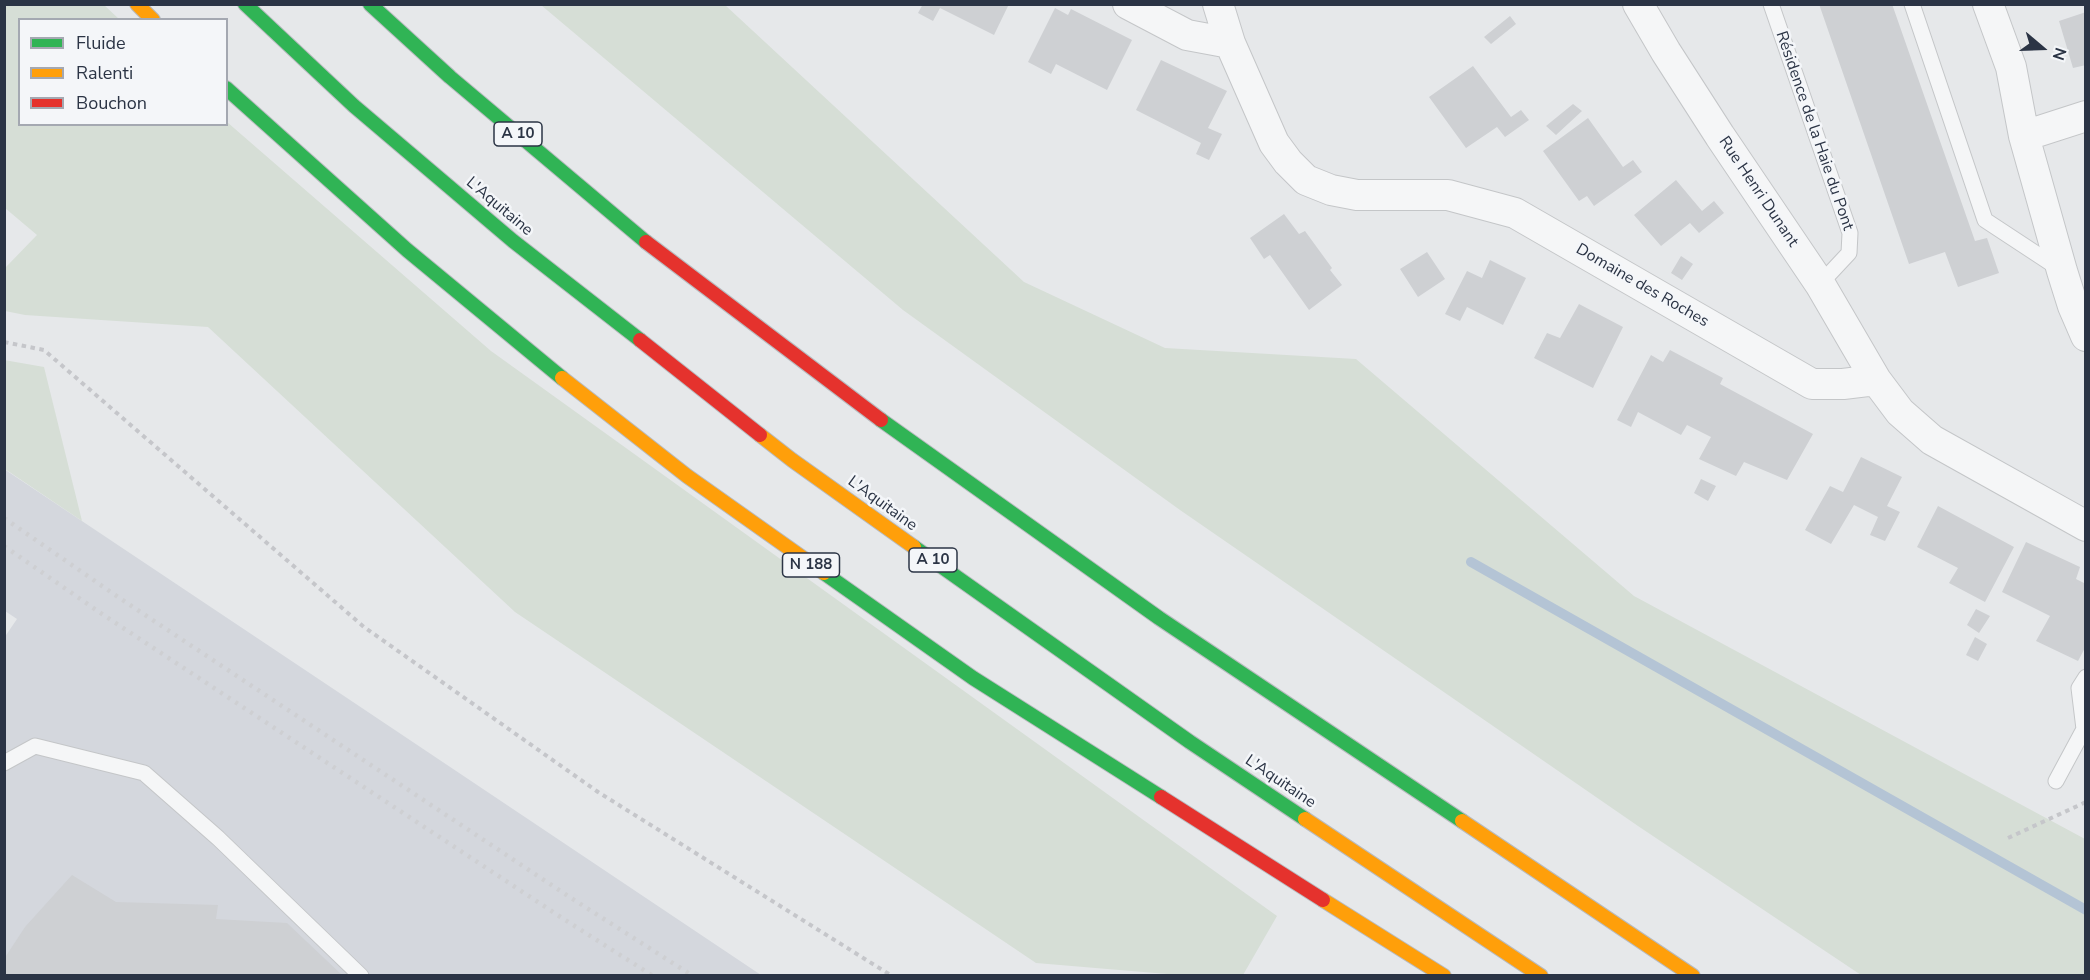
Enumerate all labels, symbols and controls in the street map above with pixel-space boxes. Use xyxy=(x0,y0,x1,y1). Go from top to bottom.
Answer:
legend xyxy=(18,18,228,126)
north arrow xyxy=(2012,18,2072,78)
street label: Résidence de la Haie du Pont xyxy=(1771,29,1857,233)
text: Fluide xyxy=(76,31,126,55)
text: N xyxy=(2047,45,2071,63)
text: Ralenti xyxy=(76,61,133,85)
text: Bouchon xyxy=(76,91,147,115)
road number: A 10 xyxy=(494,122,542,146)
street label: Rue Henri Dunant xyxy=(1714,133,1802,251)
street label: L'Aquitaine xyxy=(462,174,536,240)
street label: Domaine des Roches xyxy=(1572,240,1712,332)
street label: L'Aquitaine xyxy=(844,472,920,536)
road number: A 10 xyxy=(909,548,957,572)
road number: N 188 xyxy=(782,553,840,577)
street label: L'Aquitaine xyxy=(1241,751,1319,813)

